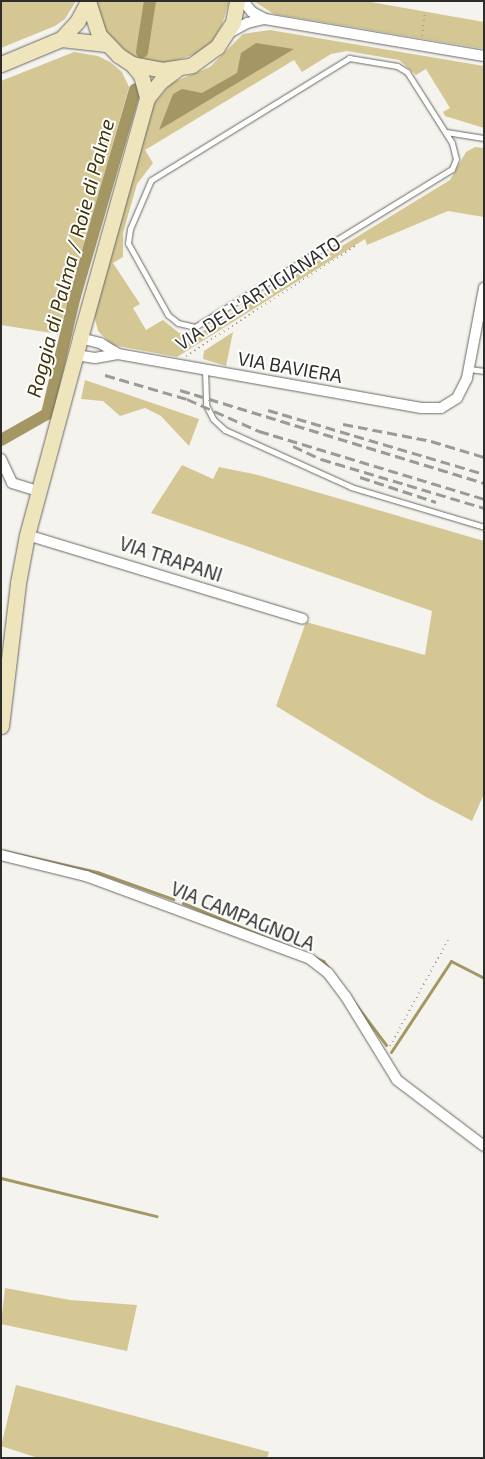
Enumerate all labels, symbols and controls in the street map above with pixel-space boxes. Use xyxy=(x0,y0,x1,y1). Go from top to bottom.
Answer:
water label: Roggia di Palma / Roie di Palme xyxy=(21,116,119,400)
street label: VIA DELL'ARTIGIANATO xyxy=(171,231,345,355)
street label: VIA BAVIERA xyxy=(236,347,344,387)
street label: VIA TRAPANI xyxy=(116,531,226,587)
street label: VIA CAMPAGNOLA xyxy=(167,877,319,955)

